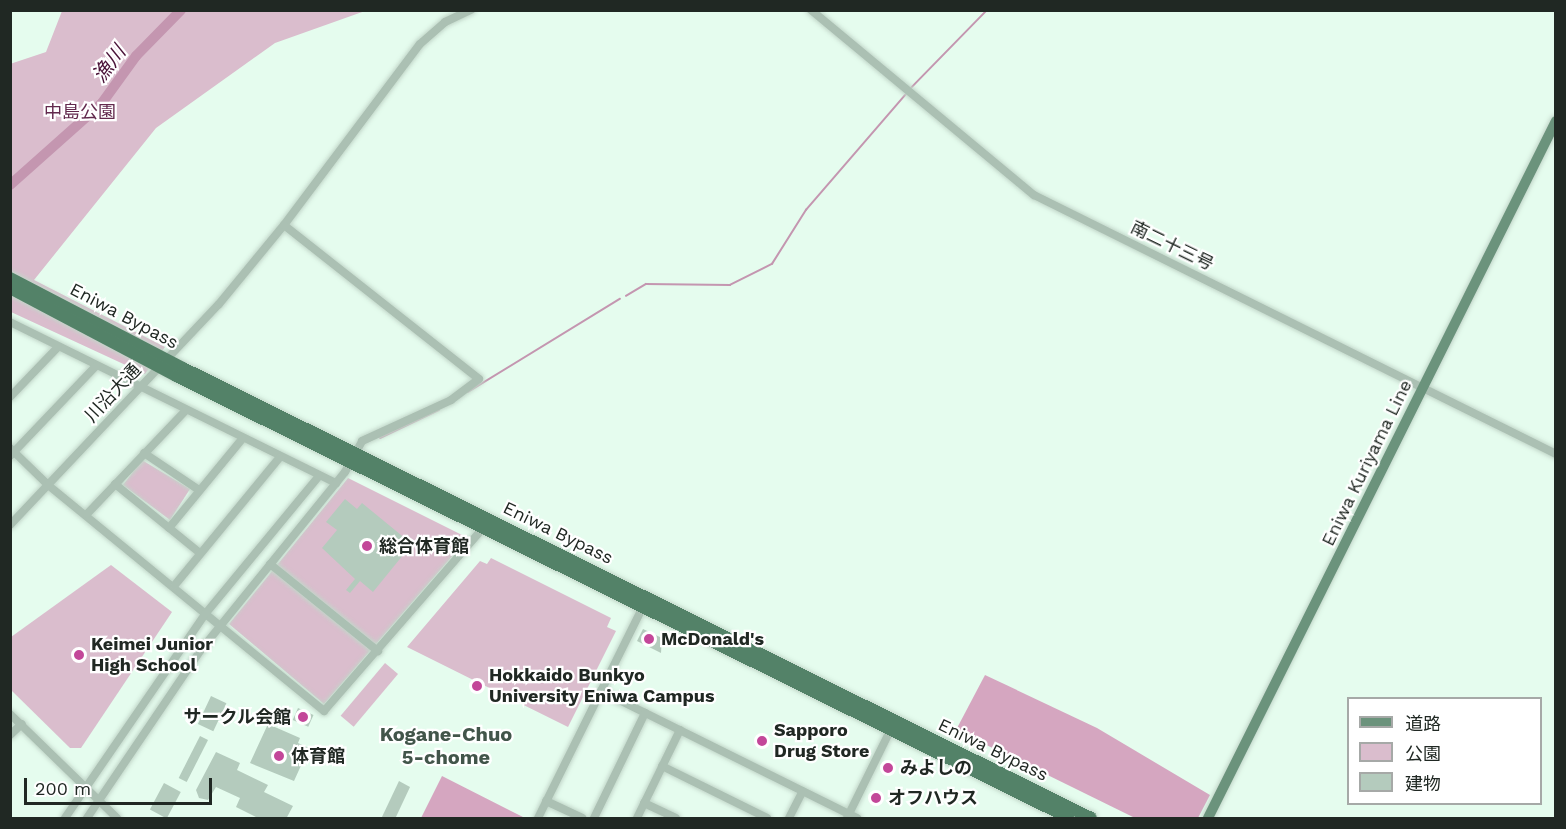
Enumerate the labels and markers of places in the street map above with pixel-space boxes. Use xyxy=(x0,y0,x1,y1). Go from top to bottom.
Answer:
place label: 総合体育館 xyxy=(379,535,469,557)
marker: 総合体育館 xyxy=(360,539,374,553)
place label: McDonald's xyxy=(661,628,764,650)
marker: McDonald's xyxy=(642,632,656,646)
place label: Keimei Junior High School xyxy=(91,634,213,676)
marker: Keimei Junior High School xyxy=(72,648,86,662)
place label: Hokkaido Bunkyo University Eniwa Campus xyxy=(489,665,715,708)
marker: Hokkaido Bunkyo University Eniwa Campus xyxy=(470,679,484,693)
place label: サークル会館 xyxy=(183,706,291,728)
marker: サークル会館 xyxy=(296,710,310,724)
place label: Sapporo Drug Store xyxy=(774,720,869,762)
marker: Sapporo Drug Store xyxy=(755,734,769,748)
place label: 体育館 xyxy=(291,745,345,767)
marker: 体育館 xyxy=(272,749,286,763)
place label: みよしの xyxy=(900,757,972,779)
marker: みよしの xyxy=(881,761,895,775)
place label: オフハウス xyxy=(888,787,978,809)
marker: オフハウス xyxy=(869,791,883,805)

